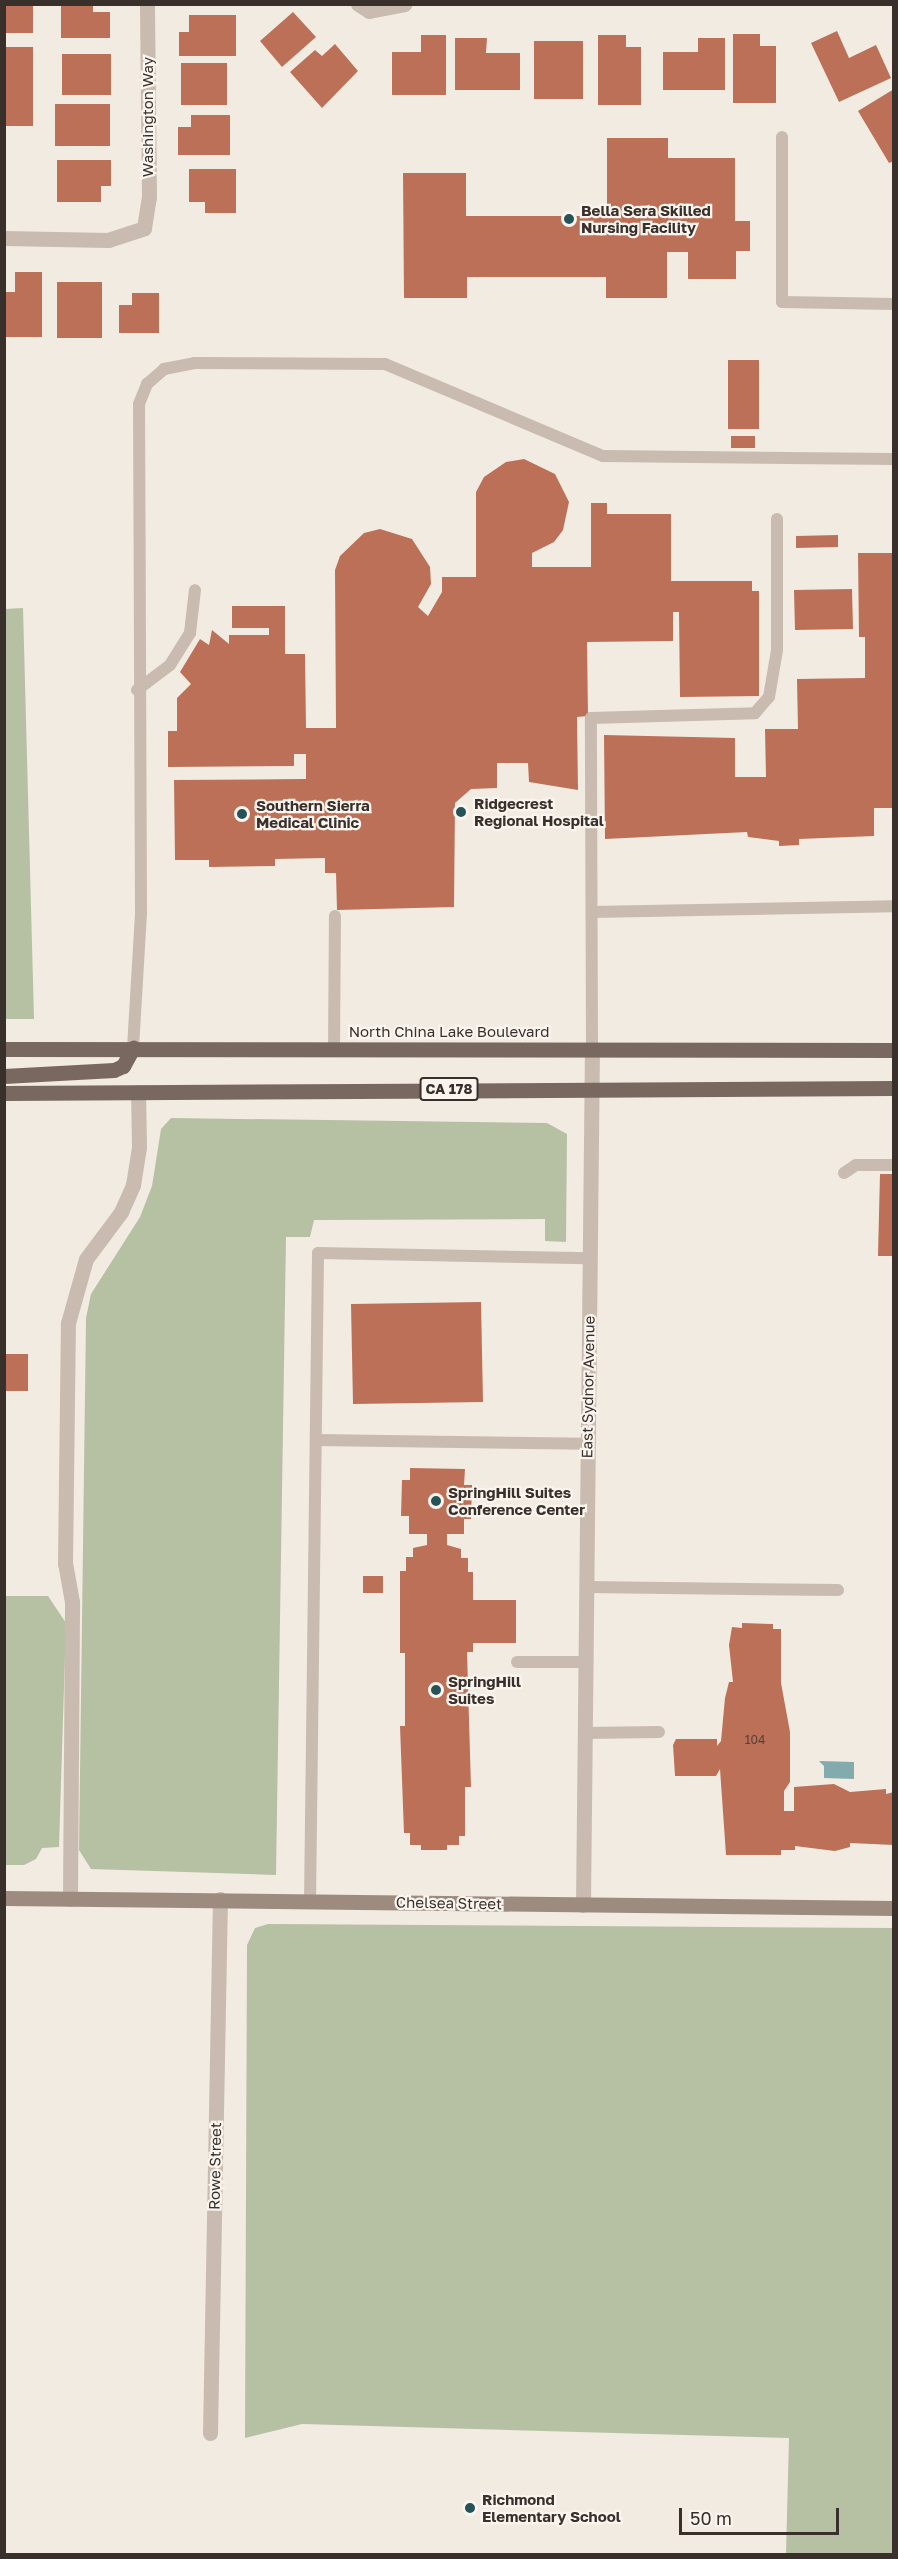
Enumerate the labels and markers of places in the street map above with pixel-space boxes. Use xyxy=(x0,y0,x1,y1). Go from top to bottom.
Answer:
place label: Bella Sera Skilled Nursing Facility xyxy=(581,201,711,236)
marker: Bella Sera Skilled Nursing Facility xyxy=(562,212,576,226)
place label: Ridgecrest Regional Hospital xyxy=(474,794,604,829)
place label: Southern Sierra Medical Clinic xyxy=(256,796,370,831)
marker: Ridgecrest Regional Hospital xyxy=(452,803,470,821)
marker: Southern Sierra Medical Clinic xyxy=(233,805,251,823)
place label: SpringHill Suites Conference Center xyxy=(448,1483,585,1518)
marker: SpringHill Suites Conference Center xyxy=(429,1494,443,1508)
place label: SpringHill Suites xyxy=(448,1672,521,1707)
marker: SpringHill Suites xyxy=(429,1683,443,1697)
place label: Richmond Elementary School xyxy=(482,2490,621,2525)
marker: Richmond Elementary School xyxy=(463,2501,477,2515)

